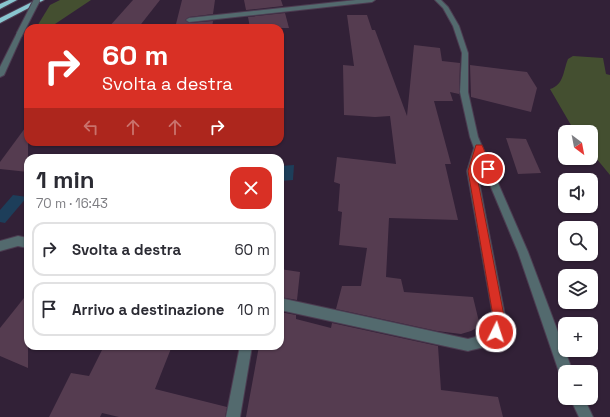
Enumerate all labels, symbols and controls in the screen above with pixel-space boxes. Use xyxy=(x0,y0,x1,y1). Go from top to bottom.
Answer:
text: 60 m xyxy=(102,37,168,73)
icon: right xyxy=(36,40,88,92)
text: Svolta a destra xyxy=(102,72,233,95)
icon: left xyxy=(80,116,102,138)
icon: ahead xyxy=(122,116,144,138)
icon: ahead xyxy=(164,116,186,138)
icon: right xyxy=(206,116,228,138)
north arrow xyxy=(558,125,598,165)
map controls xyxy=(558,125,598,405)
pin xyxy=(471,152,505,186)
icon: arrive xyxy=(477,158,499,180)
text: 1 min xyxy=(36,164,95,195)
button: close xyxy=(230,167,272,209)
button: sound xyxy=(558,173,598,213)
text: 70 m · 16:43 xyxy=(36,195,108,212)
button: search xyxy=(558,221,598,261)
icon: right xyxy=(38,238,60,260)
text: Svolta a destra xyxy=(72,240,181,259)
text: 60 m xyxy=(234,240,270,259)
button: layers xyxy=(558,269,598,309)
icon: arrive xyxy=(38,298,60,320)
text: Arrivo a destinazione xyxy=(72,300,224,319)
text: 10 m xyxy=(237,300,270,319)
position arrow xyxy=(475,311,517,353)
button: + xyxy=(558,317,598,357)
button: − xyxy=(558,365,598,405)

